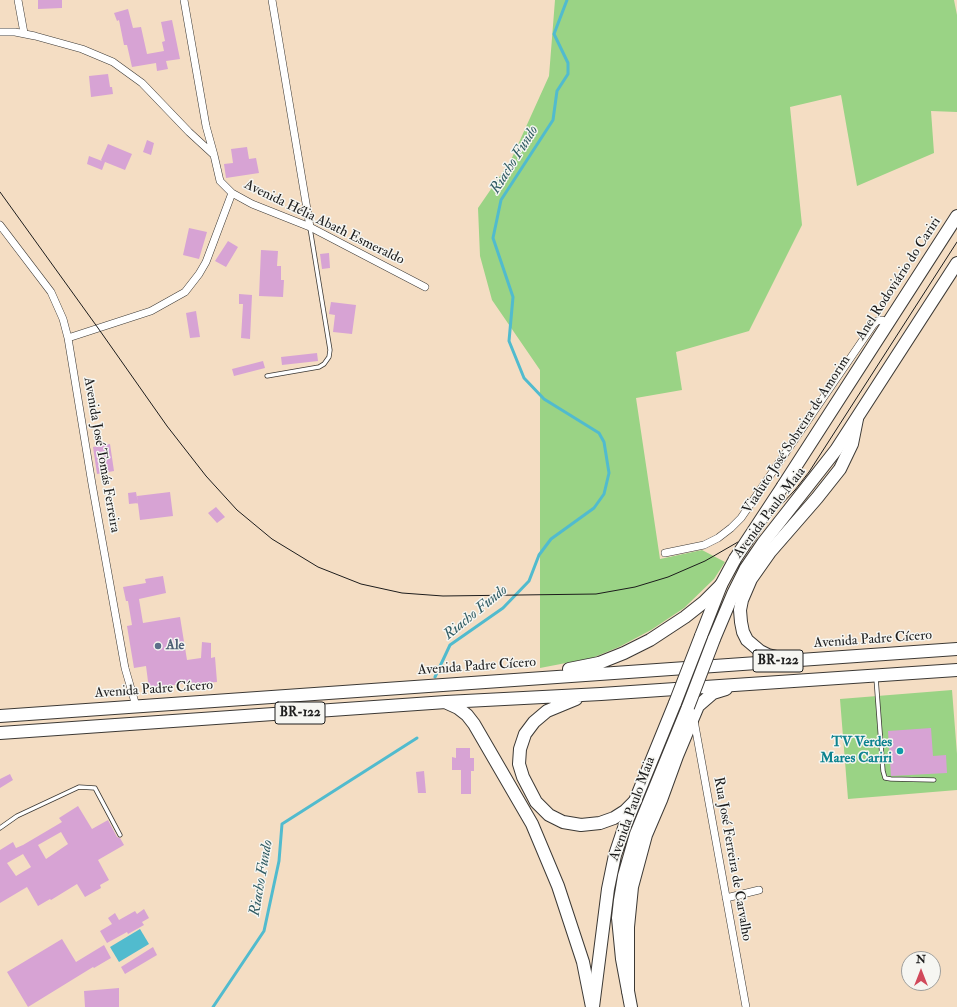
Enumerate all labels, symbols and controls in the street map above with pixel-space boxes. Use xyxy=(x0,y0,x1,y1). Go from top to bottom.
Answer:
water label: Riacho Fundo xyxy=(487,123,543,197)
street label: Avenida Hélia Abath Esmeraldo xyxy=(241,177,407,269)
street label: Anel Rodoviário do Cariri xyxy=(853,214,945,344)
street label: Viaduto José Sobreira de Amorim xyxy=(739,353,855,517)
street label: Avenida José Tomás Ferreira xyxy=(79,376,123,534)
street label: Avenida Paulo Maia xyxy=(730,464,810,562)
water label: Riacho Fundo xyxy=(440,582,512,644)
street label: Avenida Padre Cícero xyxy=(813,627,933,653)
place label: Ale xyxy=(166,638,184,654)
marker: Ale xyxy=(153,641,163,651)
road number: BR-122 xyxy=(753,650,803,672)
street label: Avenida Padre Cícero xyxy=(417,654,537,680)
street label: Avenida Padre Cícero xyxy=(94,677,214,703)
road number: BR-122 xyxy=(275,702,325,724)
place label: TV Verdes Mares Cariri xyxy=(820,735,892,768)
marker: TV Verdes Mares Cariri xyxy=(895,746,905,756)
street label: Avenida Paulo Maia xyxy=(606,755,660,863)
street label: Rua José Ferreira de Carvalho xyxy=(709,776,755,942)
water label: Riacho Fundo xyxy=(246,839,278,917)
north arrow xyxy=(901,951,941,991)
text: N xyxy=(916,953,926,966)

